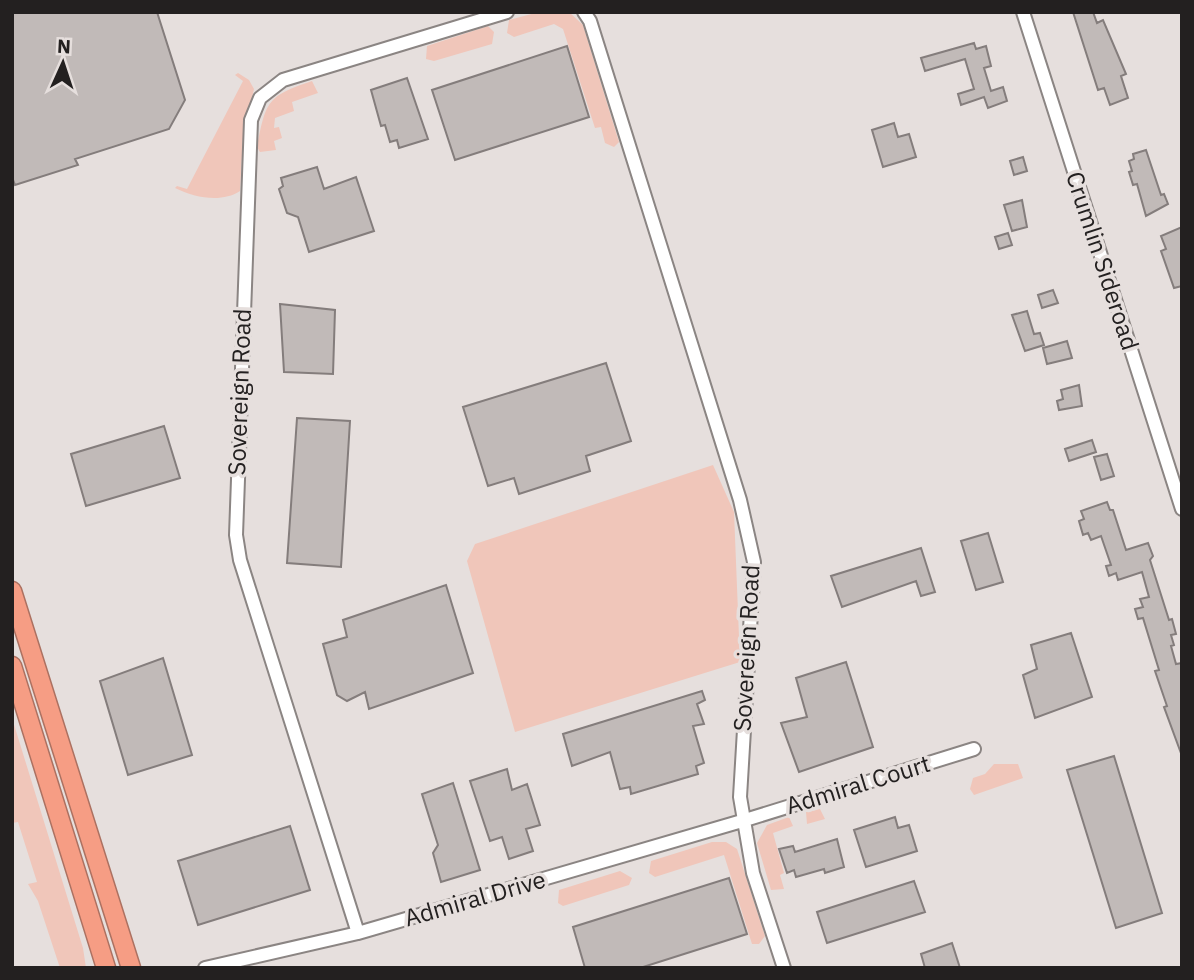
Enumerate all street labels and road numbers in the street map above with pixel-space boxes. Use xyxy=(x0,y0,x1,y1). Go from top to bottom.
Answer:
street label: Crumlin Sideroad xyxy=(1059,167,1147,354)
street label: Sovereign Road xyxy=(220,308,258,476)
street label: Sovereign Road xyxy=(726,564,766,732)
street label: Admiral Court xyxy=(782,747,934,821)
street label: Admiral Drive xyxy=(400,863,549,933)

